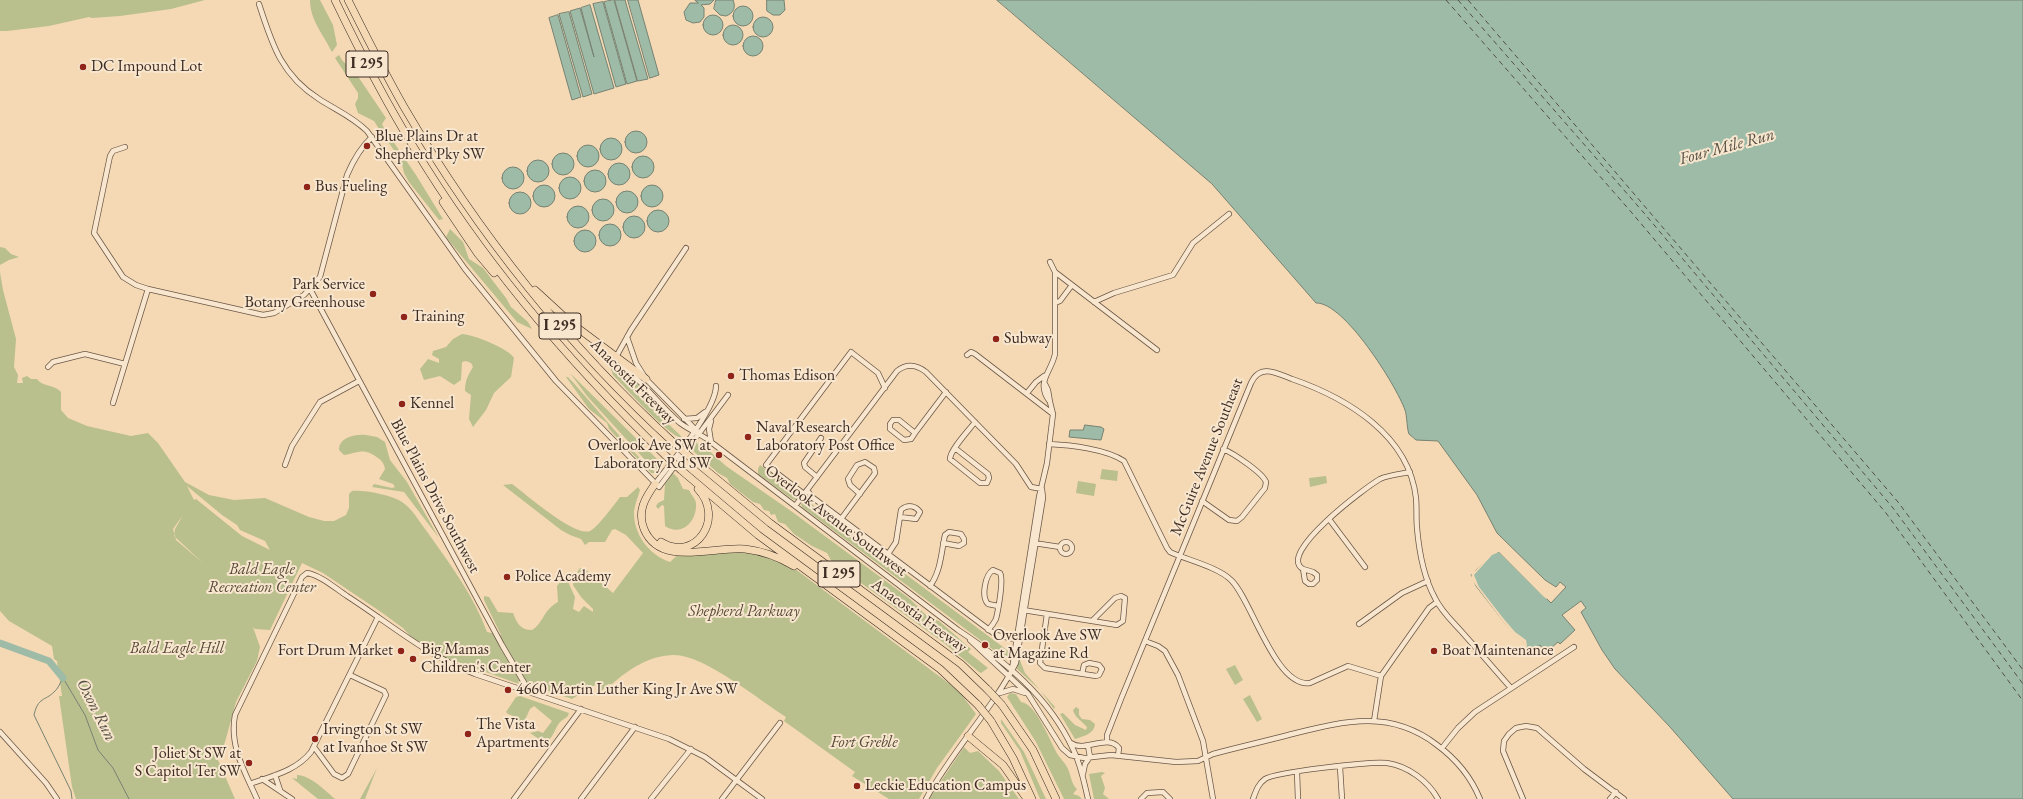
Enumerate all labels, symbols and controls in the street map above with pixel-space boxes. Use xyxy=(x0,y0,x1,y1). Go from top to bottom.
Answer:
road number: I 295 xyxy=(346,51,388,77)
place label: DC Impound Lot xyxy=(91,57,202,77)
marker: DC Impound Lot xyxy=(78,62,88,72)
water label: Four Mile Run xyxy=(1677,124,1777,170)
place label: Blue Plains Dr at Shepherd Pky SW xyxy=(375,127,485,165)
marker: Blue Plains Dr at Shepherd Pky SW xyxy=(362,141,372,151)
place label: Bus Fueling xyxy=(315,177,387,197)
marker: Bus Fueling xyxy=(302,182,312,192)
place label: Park Service Botany Greenhouse xyxy=(244,275,365,313)
marker: Park Service Botany Greenhouse xyxy=(368,289,378,299)
place label: Training xyxy=(412,307,465,327)
marker: Training xyxy=(399,312,409,322)
road number: I 295 xyxy=(539,313,581,339)
place label: Subway xyxy=(1004,329,1052,349)
marker: Subway xyxy=(991,334,1001,344)
street label: Anacostia Freeway xyxy=(586,335,680,429)
place label: Thomas Edison xyxy=(739,366,835,386)
marker: Thomas Edison xyxy=(726,371,736,381)
street label: McGuire Avenue Southeast xyxy=(1167,375,1247,539)
place label: Kennel xyxy=(410,394,454,414)
marker: Kennel xyxy=(397,399,407,409)
street label: Blue Plains Drive Southwest xyxy=(386,416,484,576)
place label: Naval Research Laboratory Post Office xyxy=(756,418,895,456)
marker: Naval Research Laboratory Post Office xyxy=(743,432,753,442)
place label: Overlook Ave SW at Laboratory Rd SW xyxy=(588,436,711,474)
marker: Overlook Ave SW at Laboratory Rd SW xyxy=(714,450,724,460)
street label: Overlook Avenue Southwest xyxy=(761,461,911,581)
park label: Bald Eagle Recreation Center xyxy=(208,560,316,598)
road number: I 295 xyxy=(818,561,860,587)
place label: Police Academy xyxy=(515,567,611,587)
marker: Police Academy xyxy=(502,572,512,582)
street label: Anacostia Freeway xyxy=(867,575,971,657)
park label: Shepherd Parkway xyxy=(688,602,800,622)
place label: Overlook Ave SW at Magazine Rd xyxy=(993,626,1102,664)
park label: Bald Eagle Hill xyxy=(130,639,224,659)
place label: Big Mamas Children's Center xyxy=(421,640,531,678)
marker: Overlook Ave SW at Magazine Rd xyxy=(980,640,990,650)
place label: Fort Drum Market xyxy=(278,641,393,661)
place label: Boat Maintenance xyxy=(1442,641,1553,661)
marker: Fort Drum Market xyxy=(396,646,406,656)
marker: Boat Maintenance xyxy=(1429,646,1439,656)
marker: Big Mamas Children's Center xyxy=(408,654,418,664)
water label: Oxon Run xyxy=(72,675,120,745)
place label: 4660 Martin Luther King Jr Ave SW xyxy=(516,680,738,700)
marker: 4660 Martin Luther King Jr Ave SW xyxy=(503,685,513,695)
place label: The Vista Apartments xyxy=(476,715,549,753)
place label: Irvington St SW at Ivanhoe St SW xyxy=(323,720,428,758)
marker: The Vista Apartments xyxy=(463,729,473,739)
park label: Fort Greble xyxy=(830,733,898,753)
marker: Irvington St SW at Ivanhoe St SW xyxy=(310,734,320,744)
place label: Joliet St SW at S Capitol Ter SW xyxy=(135,744,241,782)
marker: Joliet St SW at S Capitol Ter SW xyxy=(244,758,254,768)
place label: Leckie Education Campus xyxy=(865,776,1026,796)
marker: Leckie Education Campus xyxy=(852,781,862,791)

